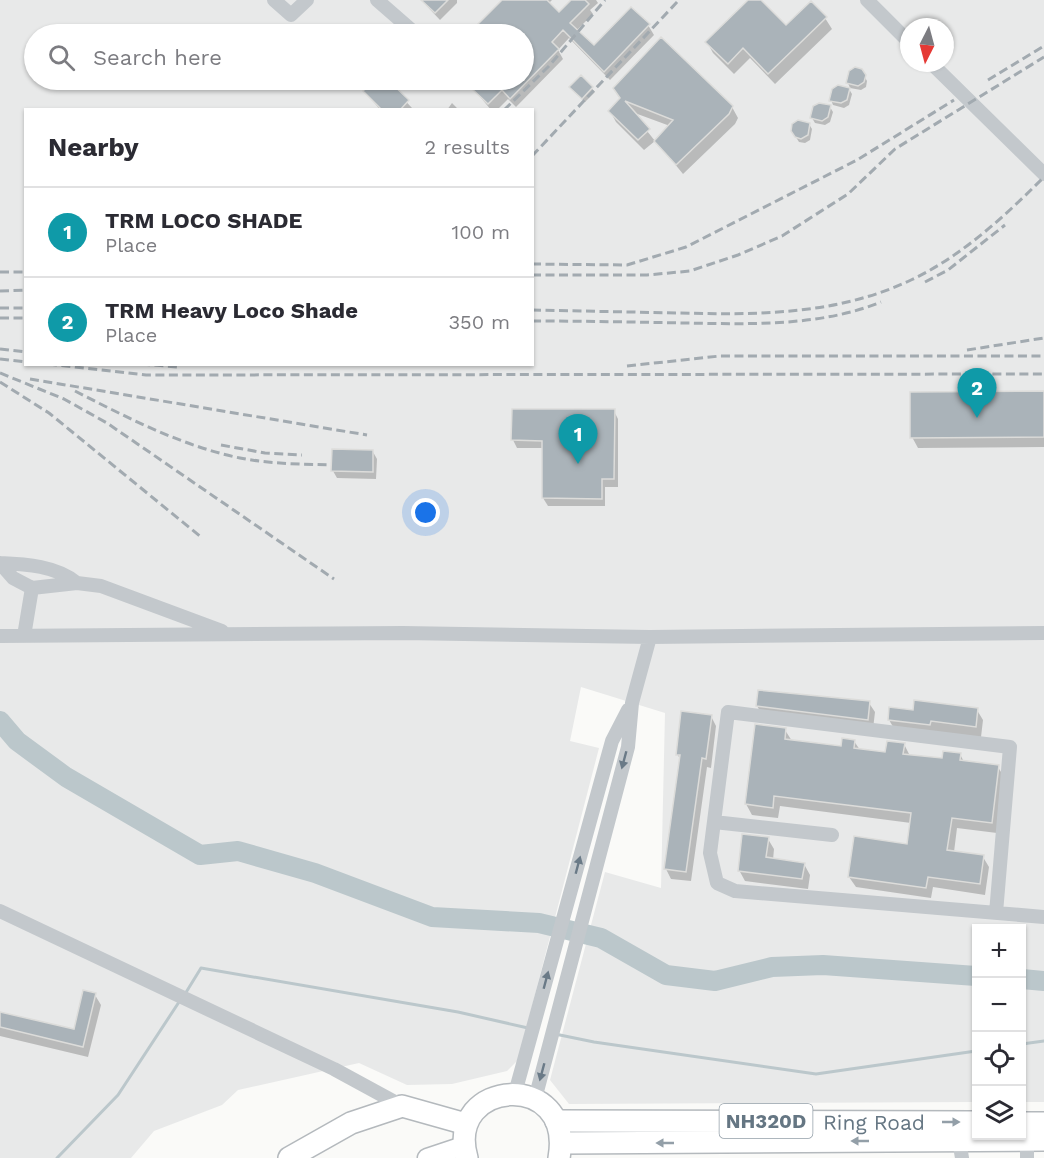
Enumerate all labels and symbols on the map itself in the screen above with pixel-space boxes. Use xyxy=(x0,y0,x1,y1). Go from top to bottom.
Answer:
north arrow xyxy=(900,18,954,72)
pin: 2 xyxy=(958,368,996,418)
pin: 1 xyxy=(558,414,598,464)
your location xyxy=(411,498,440,527)
one-way arrow xyxy=(619,751,629,770)
one-way arrow xyxy=(574,856,583,874)
one-way arrow xyxy=(542,971,551,989)
one-way arrow xyxy=(537,1063,546,1081)
road number: NH320D xyxy=(720,1104,813,1138)
street label: Ring Road xyxy=(823,1109,925,1134)
one-way arrow xyxy=(941,1117,960,1127)
one-way arrow xyxy=(850,1136,869,1146)
one-way arrow xyxy=(655,1138,674,1148)

